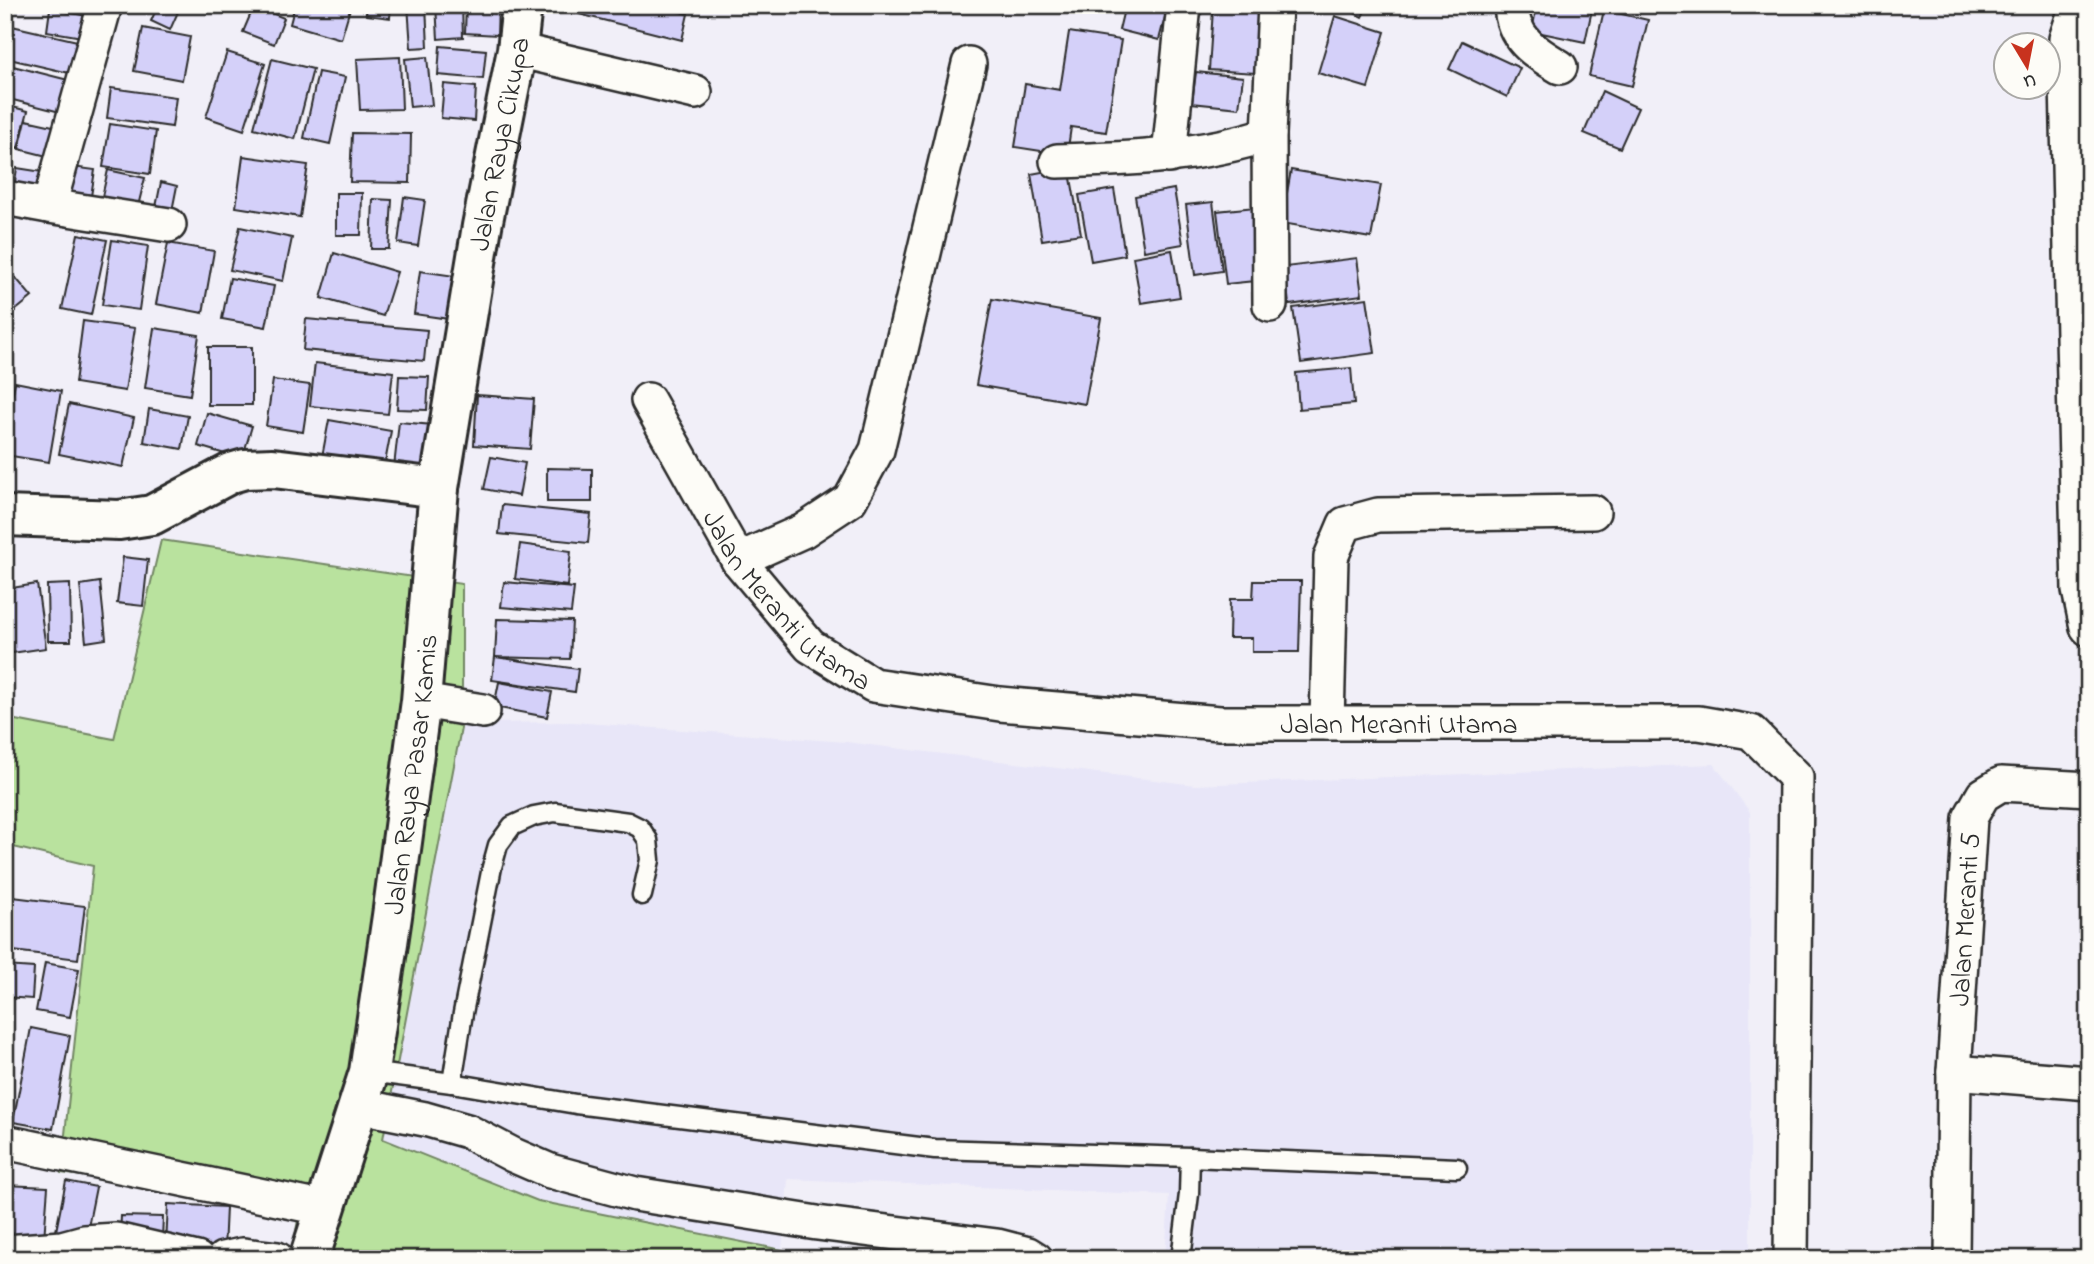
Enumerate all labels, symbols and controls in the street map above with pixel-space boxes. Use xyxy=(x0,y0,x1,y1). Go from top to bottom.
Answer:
north arrow xyxy=(1993,32,2062,102)
street label: Jalan Raya Cikupa xyxy=(461,36,542,254)
text: U xyxy=(2021,66,2038,95)
street label: Jalan Meranti Utama xyxy=(690,504,878,703)
street label: Jalan Raya Pasar Kamis xyxy=(375,633,451,917)
street label: Jalan Meranti Utama xyxy=(1280,706,1518,747)
street label: Jalan Meranti 5 xyxy=(1941,831,1993,1008)

